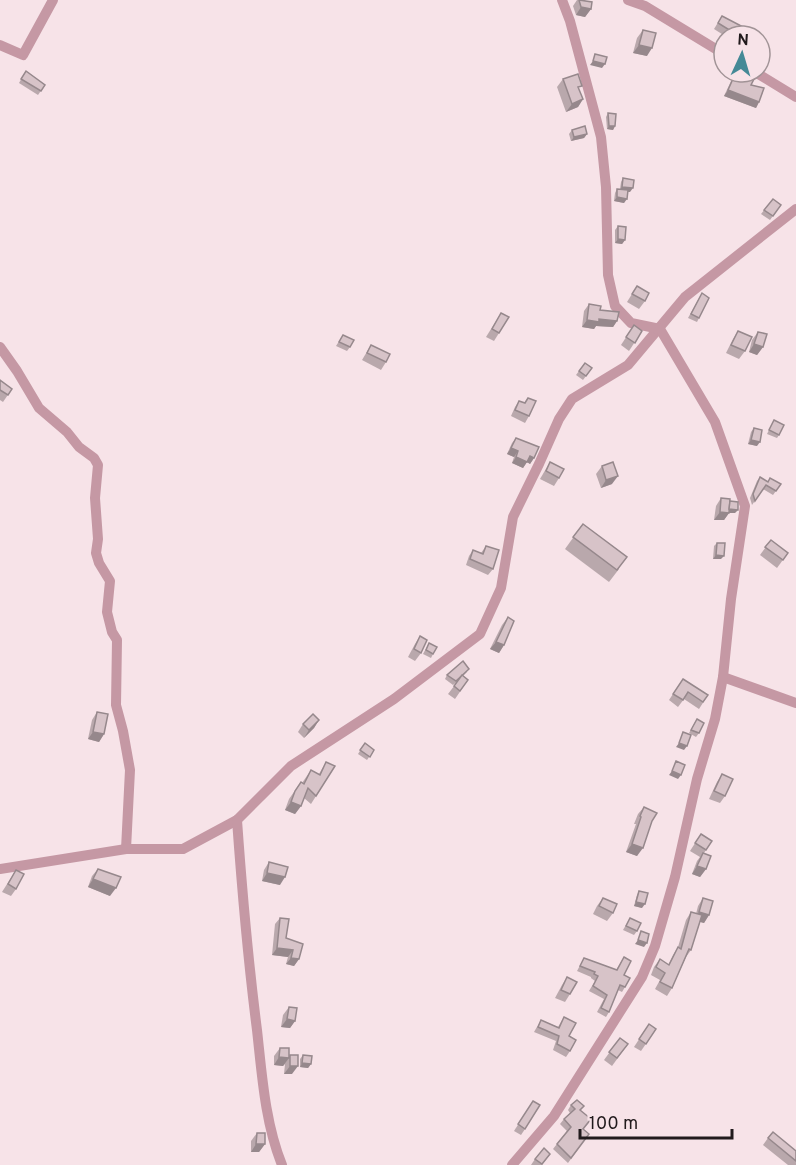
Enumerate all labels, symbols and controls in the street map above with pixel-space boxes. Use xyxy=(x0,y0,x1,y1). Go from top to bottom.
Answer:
north arrow xyxy=(712,24,772,84)
text: N xyxy=(736,31,749,51)
scale bar xyxy=(580,1102,732,1140)
text: 100 m xyxy=(589,1113,638,1136)

